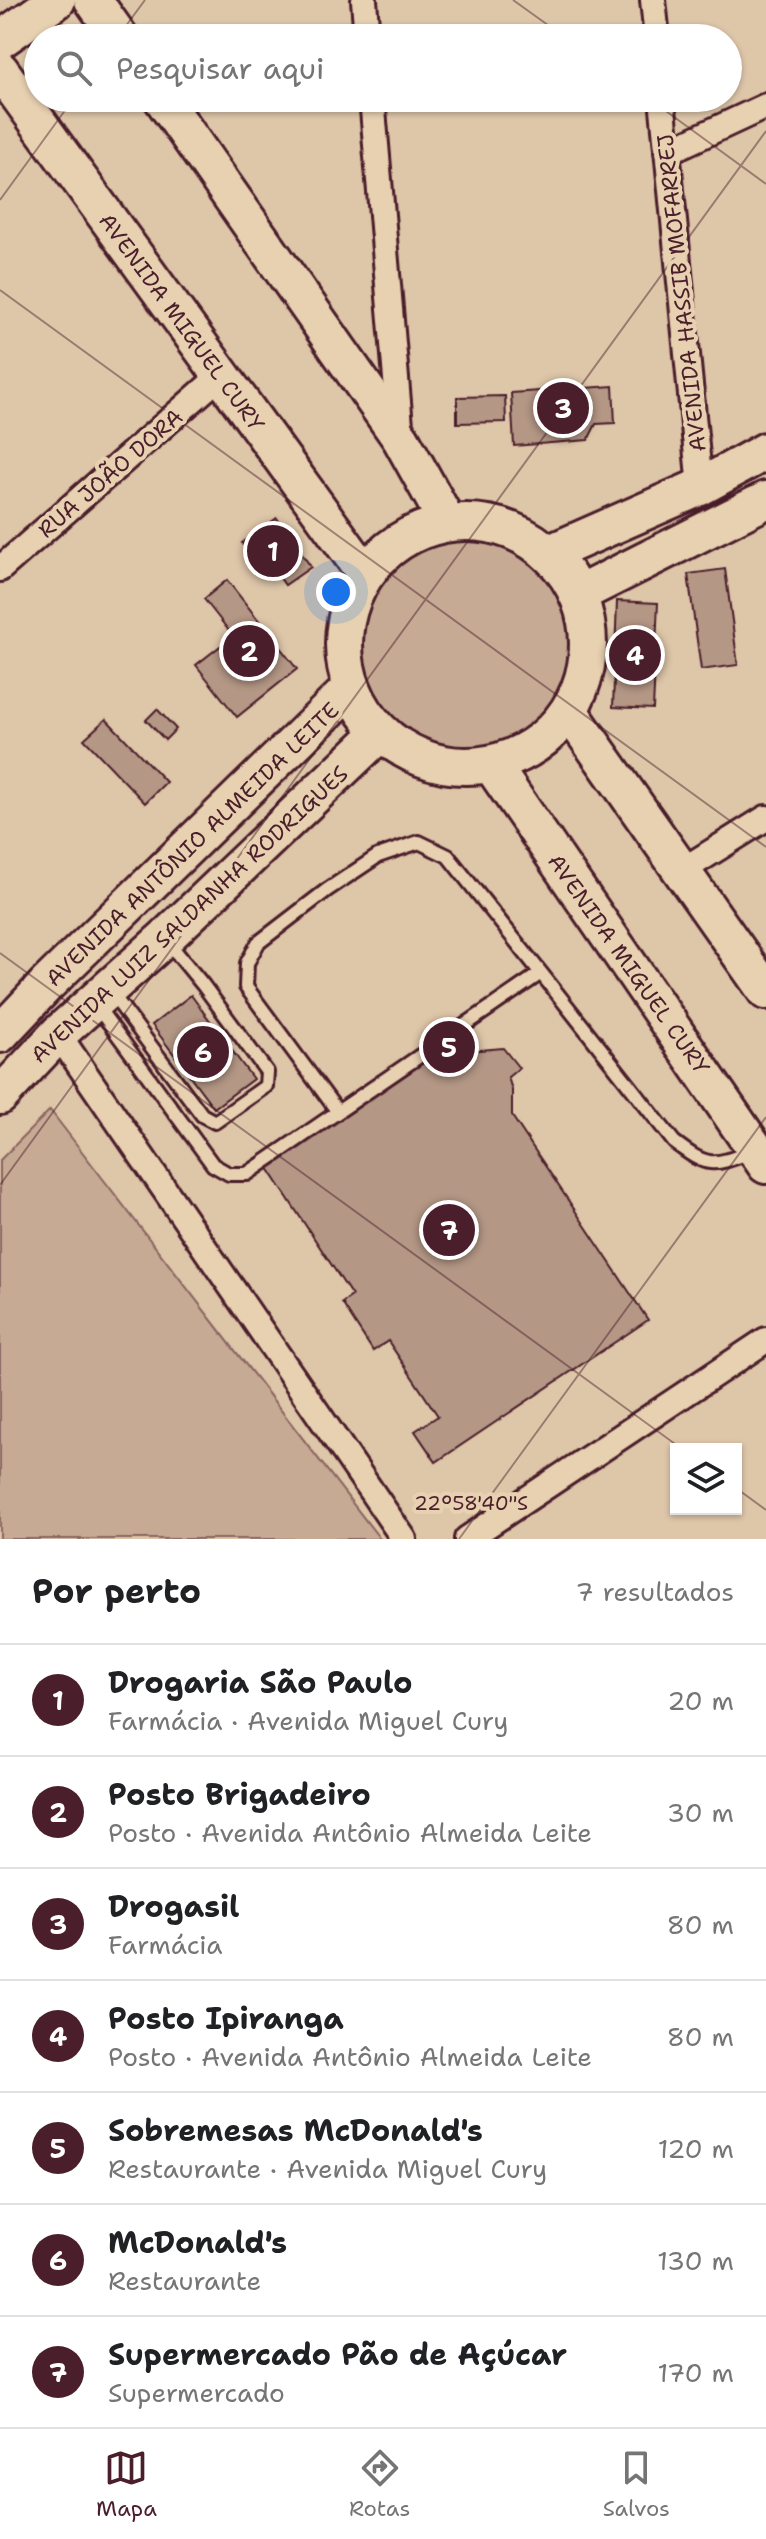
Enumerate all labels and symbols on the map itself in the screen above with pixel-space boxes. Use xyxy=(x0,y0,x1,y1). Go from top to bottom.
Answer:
street label: AVENIDA HASSIB MOFARREJ xyxy=(650,133,713,453)
street label: AVENIDA MIGUEL CURY xyxy=(92,207,271,437)
pin: 3 xyxy=(537,378,589,438)
street label: RUA JOÃO DORA xyxy=(32,402,189,544)
pin: 1 xyxy=(247,521,299,581)
your location xyxy=(316,572,356,612)
pin: 2 xyxy=(223,621,275,681)
pin: 4 xyxy=(609,625,661,685)
street label: AVENIDA ANTÔNIO ALMEIDA LEITE xyxy=(39,696,345,993)
street label: AVENIDA LUIZ SALDANHA RODRIGUES xyxy=(25,759,354,1069)
street label: AVENIDA MIGUEL CURY xyxy=(541,848,716,1081)
pin: 5 xyxy=(423,1017,475,1077)
pin: 6 xyxy=(177,1022,229,1082)
pin: 7 xyxy=(423,1200,475,1260)
text: 22°58'40"S xyxy=(414,1490,528,1516)

